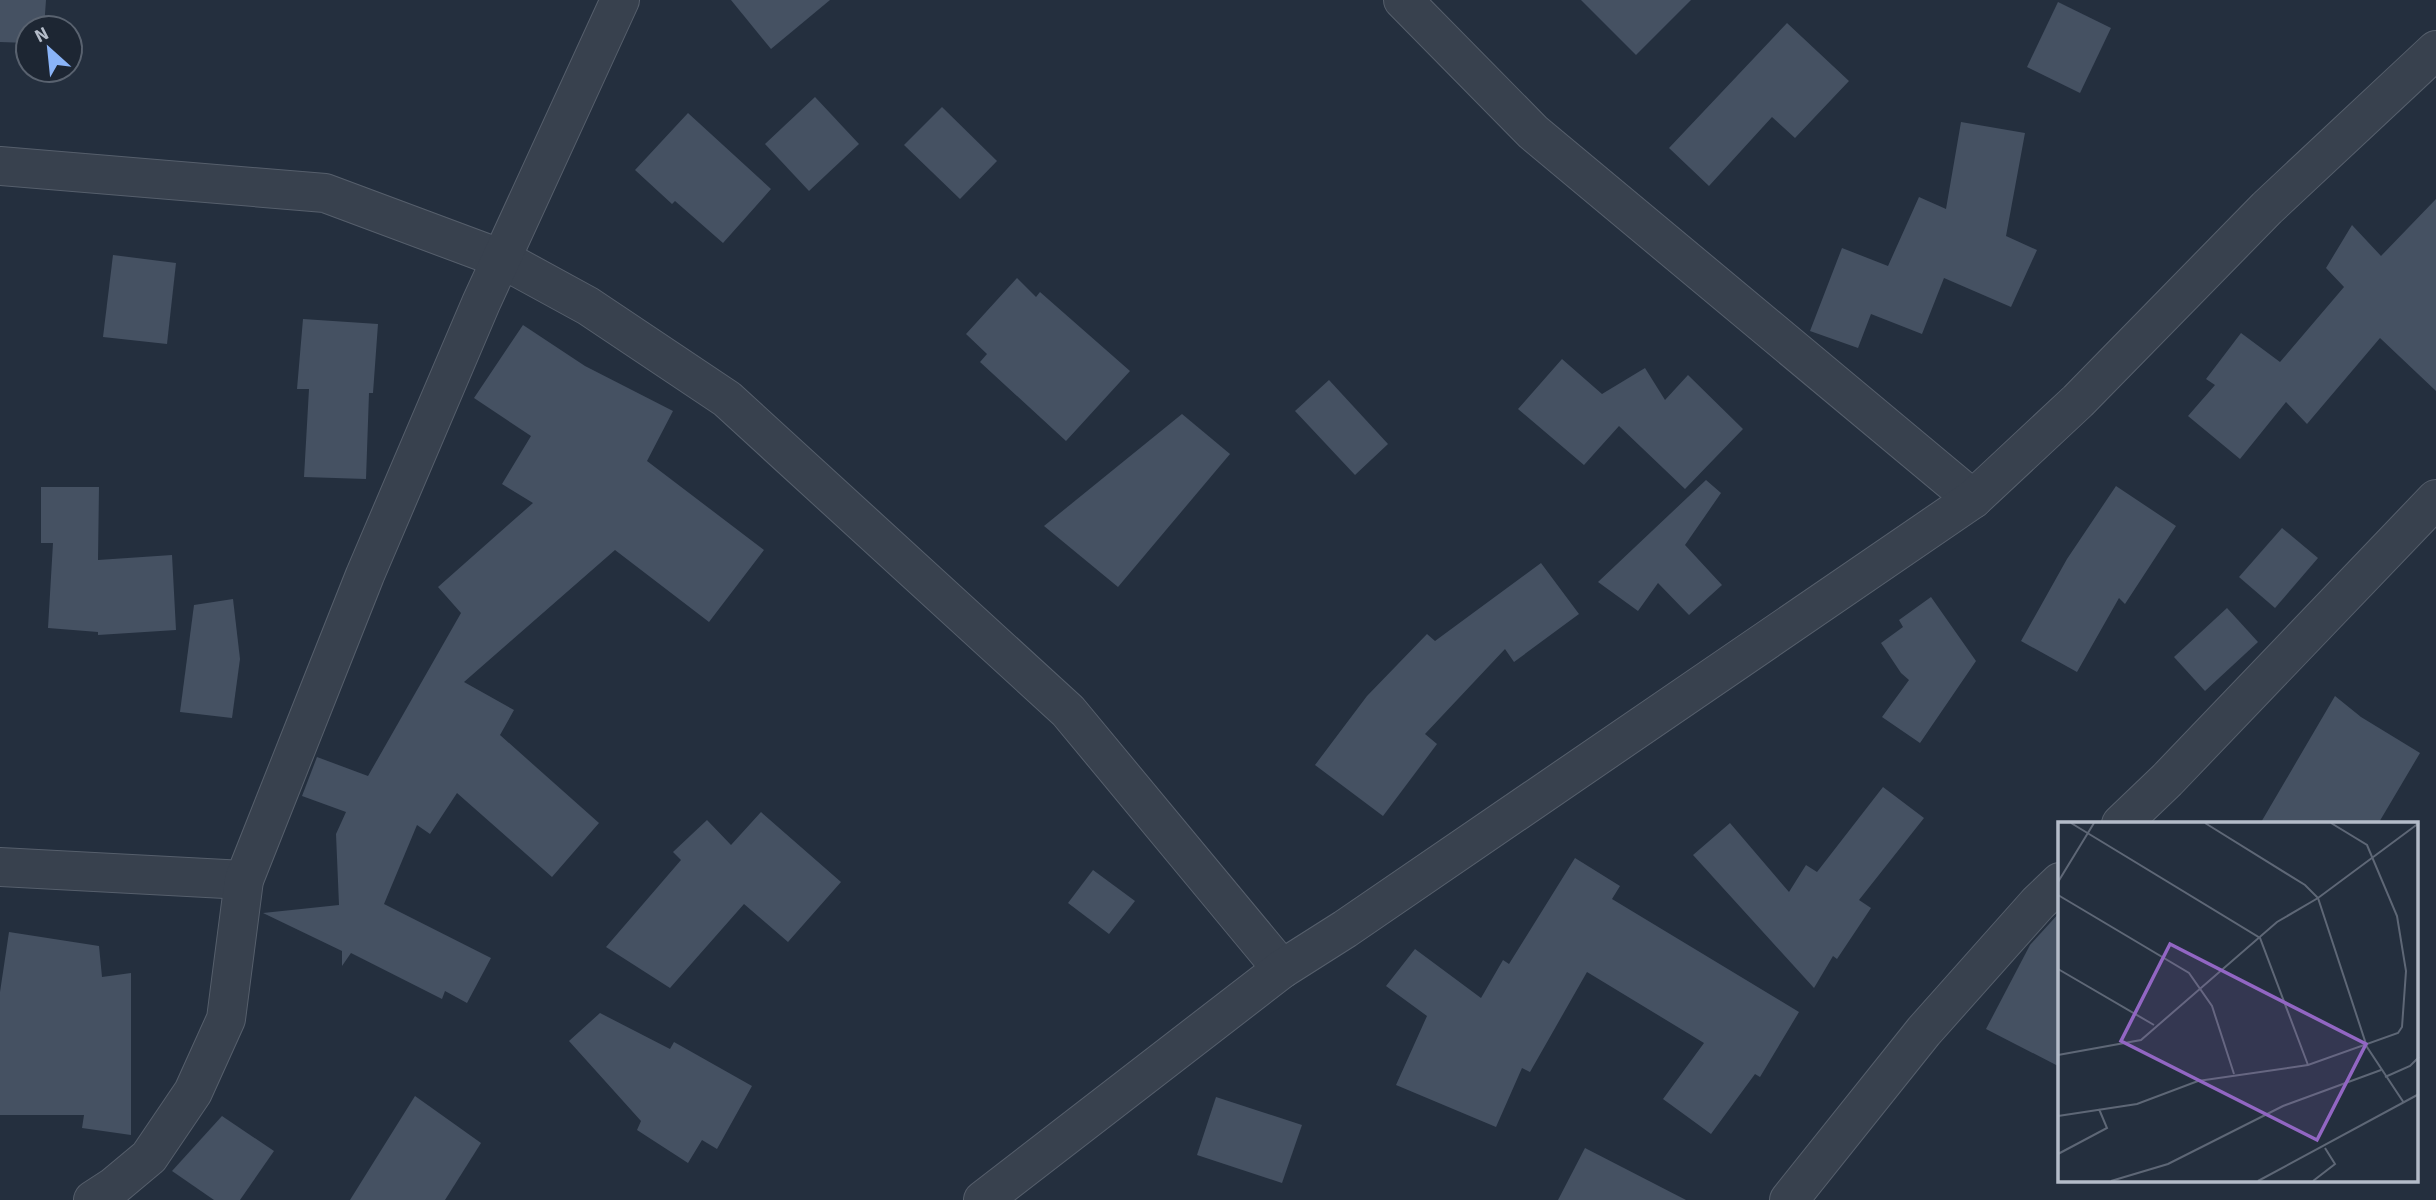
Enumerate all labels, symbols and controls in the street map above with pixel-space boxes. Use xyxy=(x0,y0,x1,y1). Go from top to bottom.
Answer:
north arrow xyxy=(14,14,84,84)
text: N xyxy=(30,20,54,50)
inset map xyxy=(2058,822,2418,1182)

